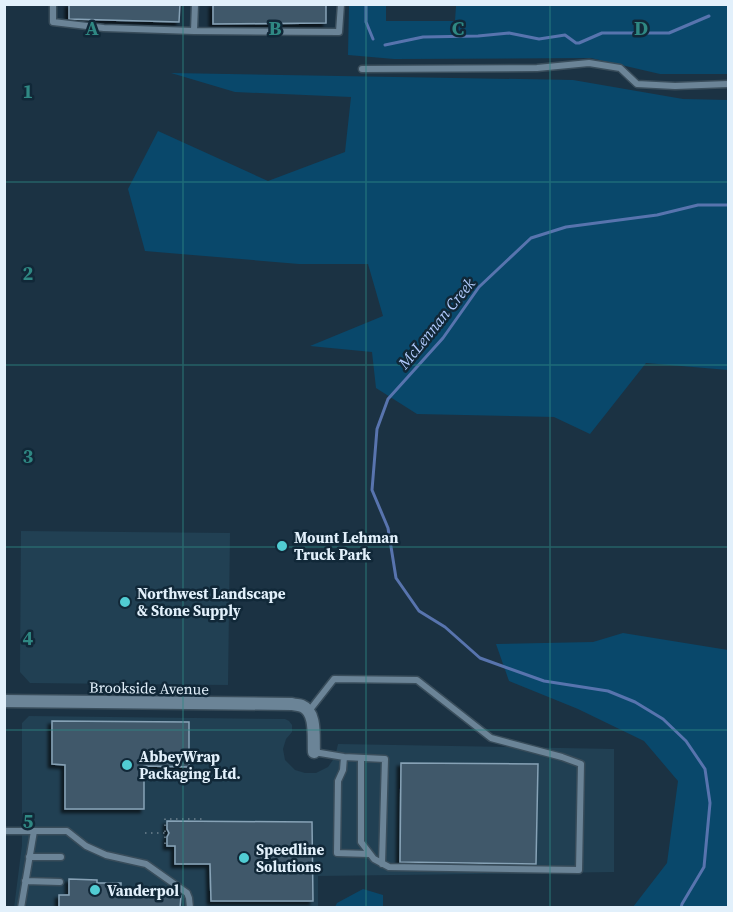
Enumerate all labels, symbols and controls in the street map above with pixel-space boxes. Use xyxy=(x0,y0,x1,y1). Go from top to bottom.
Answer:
text: A xyxy=(85,14,99,42)
text: B xyxy=(268,14,282,42)
text: C xyxy=(452,14,464,42)
text: D xyxy=(634,14,648,42)
text: 1 xyxy=(23,77,33,105)
text: 2 xyxy=(23,259,34,287)
water label: McLennan Creek xyxy=(392,272,480,374)
text: 3 xyxy=(23,442,34,470)
place label: Mount Lehman Truck Park xyxy=(294,527,399,565)
marker: Mount Lehman Truck Park xyxy=(275,539,289,553)
place label: Northwest Landscape & Stone Supply xyxy=(137,583,286,621)
marker: Northwest Landscape & Stone Supply xyxy=(118,595,132,609)
text: 4 xyxy=(23,624,34,652)
street label: Brookside Avenue xyxy=(89,676,209,700)
place label: AbbeyWrap Packaging Ltd. xyxy=(139,746,241,784)
marker: AbbeyWrap Packaging Ltd. xyxy=(120,758,134,772)
text: 5 xyxy=(23,807,34,835)
place label: Speedline Solutions xyxy=(256,839,325,877)
marker: Speedline Solutions xyxy=(237,851,251,865)
place label: Vanderpol xyxy=(107,880,179,901)
marker: Vanderpol xyxy=(88,883,102,897)

